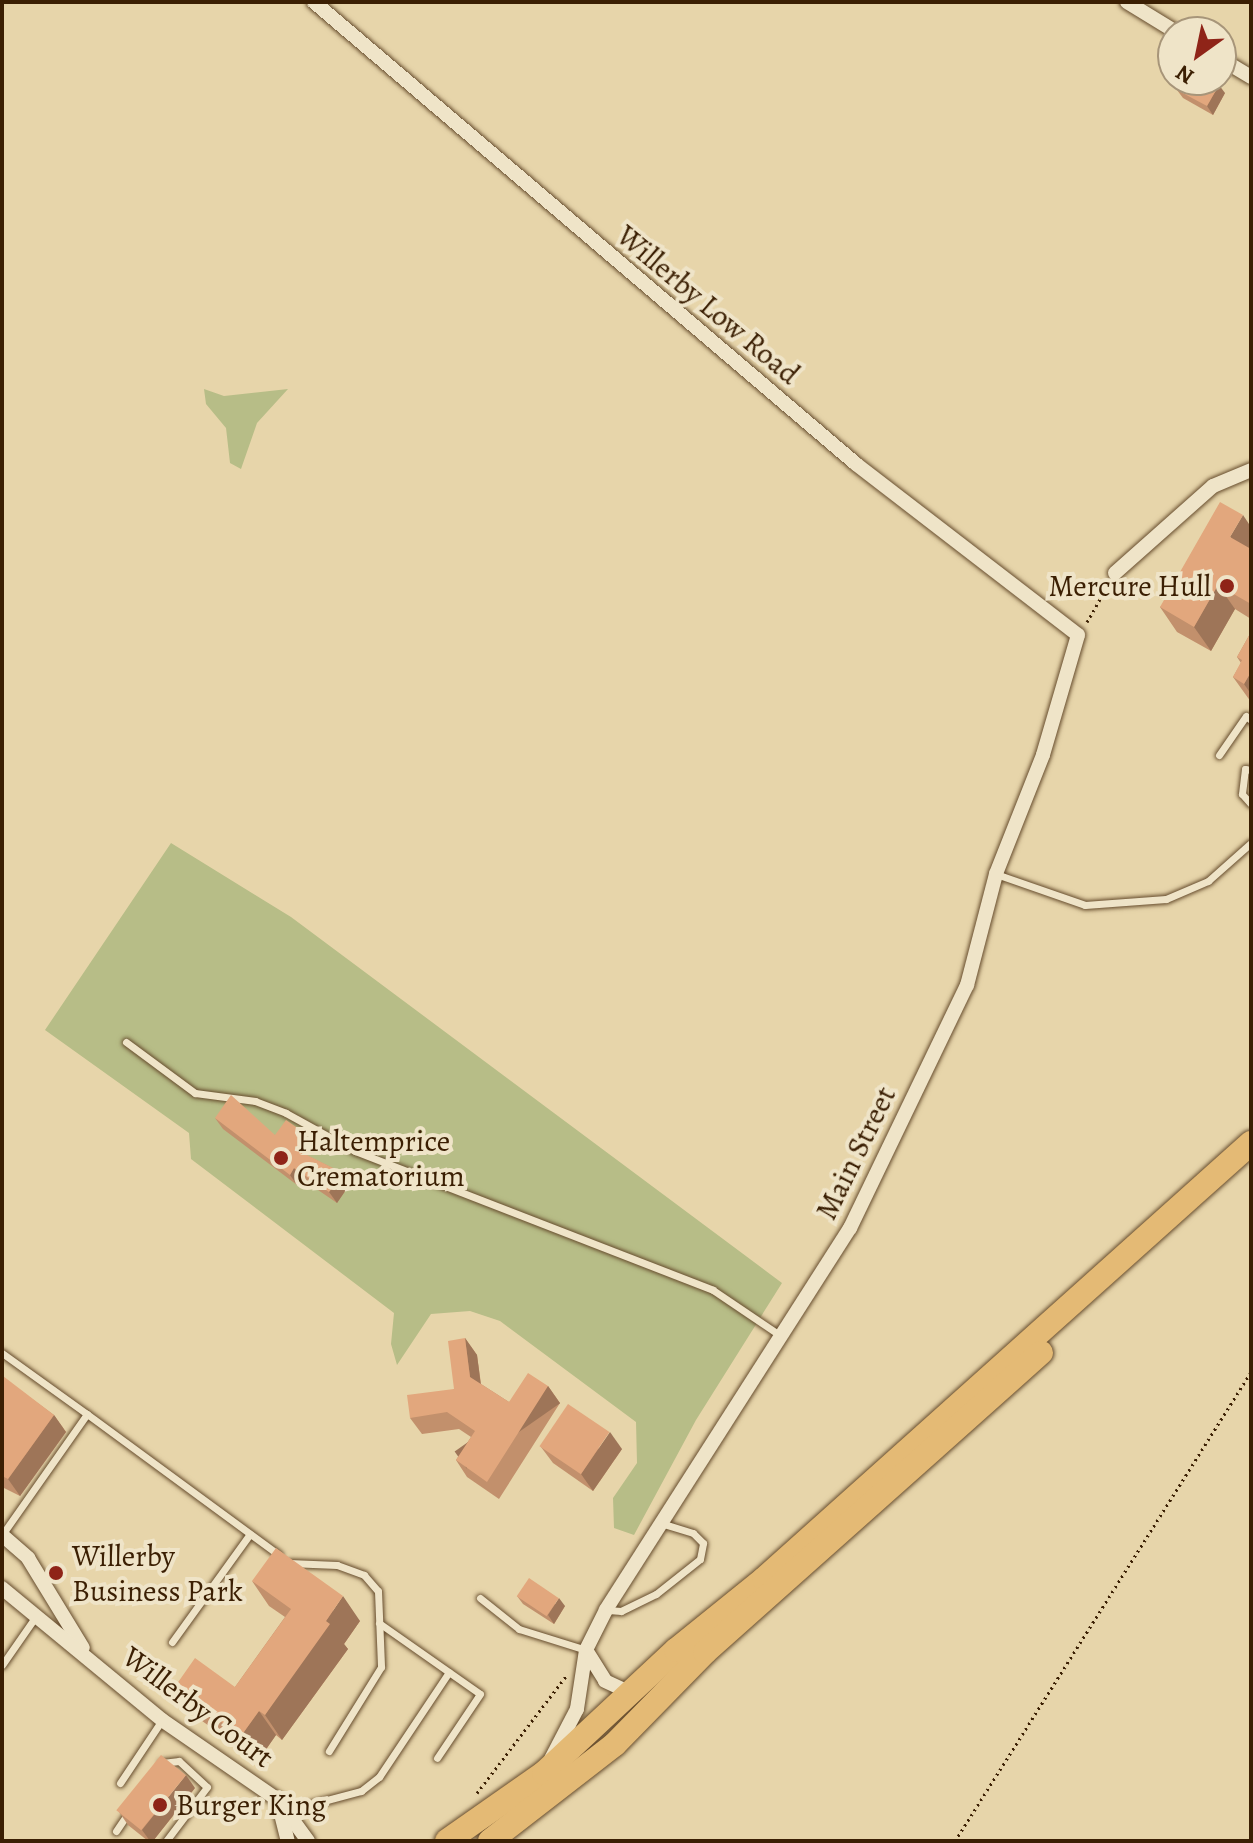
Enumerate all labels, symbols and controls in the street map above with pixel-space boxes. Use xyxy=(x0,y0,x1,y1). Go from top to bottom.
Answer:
north arrow xyxy=(1157,16,1237,96)
text: N xyxy=(1170,58,1200,91)
street label: Willerby Low Road xyxy=(609,218,807,392)
place label: Mercure Hull xyxy=(1049,568,1211,604)
marker: Mercure Hull xyxy=(1218,577,1236,595)
street label: Main Street xyxy=(808,1081,904,1225)
place label: Haltemprice Crematorium xyxy=(297,1123,465,1194)
marker: Haltemprice Crematorium xyxy=(272,1149,290,1167)
place label: Willerby Business Park xyxy=(72,1538,243,1608)
marker: Willerby Business Park xyxy=(47,1564,65,1582)
street label: Willerby Court xyxy=(115,1639,281,1775)
place label: Burger King xyxy=(176,1787,326,1823)
marker: Burger King xyxy=(151,1796,169,1814)

